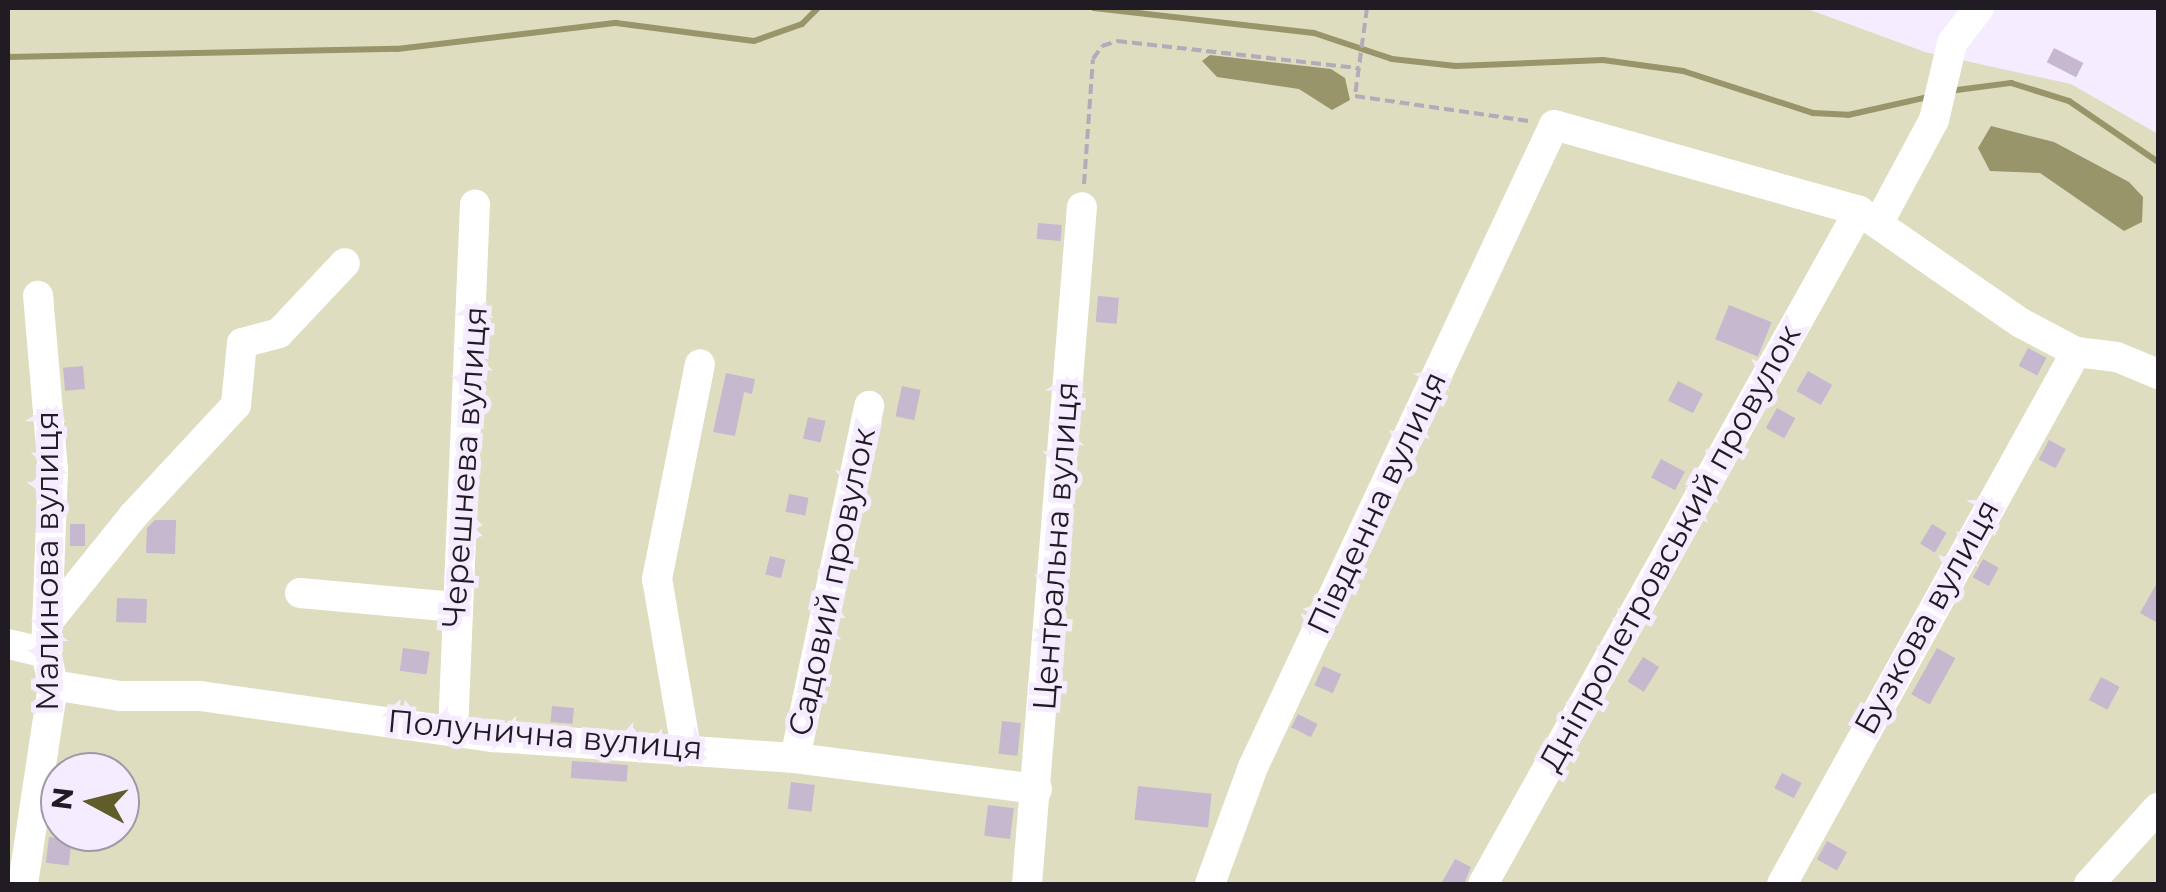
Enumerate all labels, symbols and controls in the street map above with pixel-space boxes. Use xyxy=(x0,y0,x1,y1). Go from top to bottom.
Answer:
street label: Черешнева вулиця xyxy=(435,305,495,629)
street label: Дніпропетровський провулок xyxy=(1531,318,1809,778)
street label: Південна вулиця xyxy=(1299,365,1455,641)
street label: Центральна вулиця xyxy=(1025,380,1087,712)
street label: Малинова вулиця xyxy=(28,411,66,711)
street label: Садовий провулок xyxy=(781,424,883,740)
street label: Бузкова вулиця xyxy=(1847,493,2007,741)
street label: Полунична вулиця xyxy=(386,702,704,768)
north arrow xyxy=(40,752,140,852)
text: N xyxy=(44,785,80,812)

